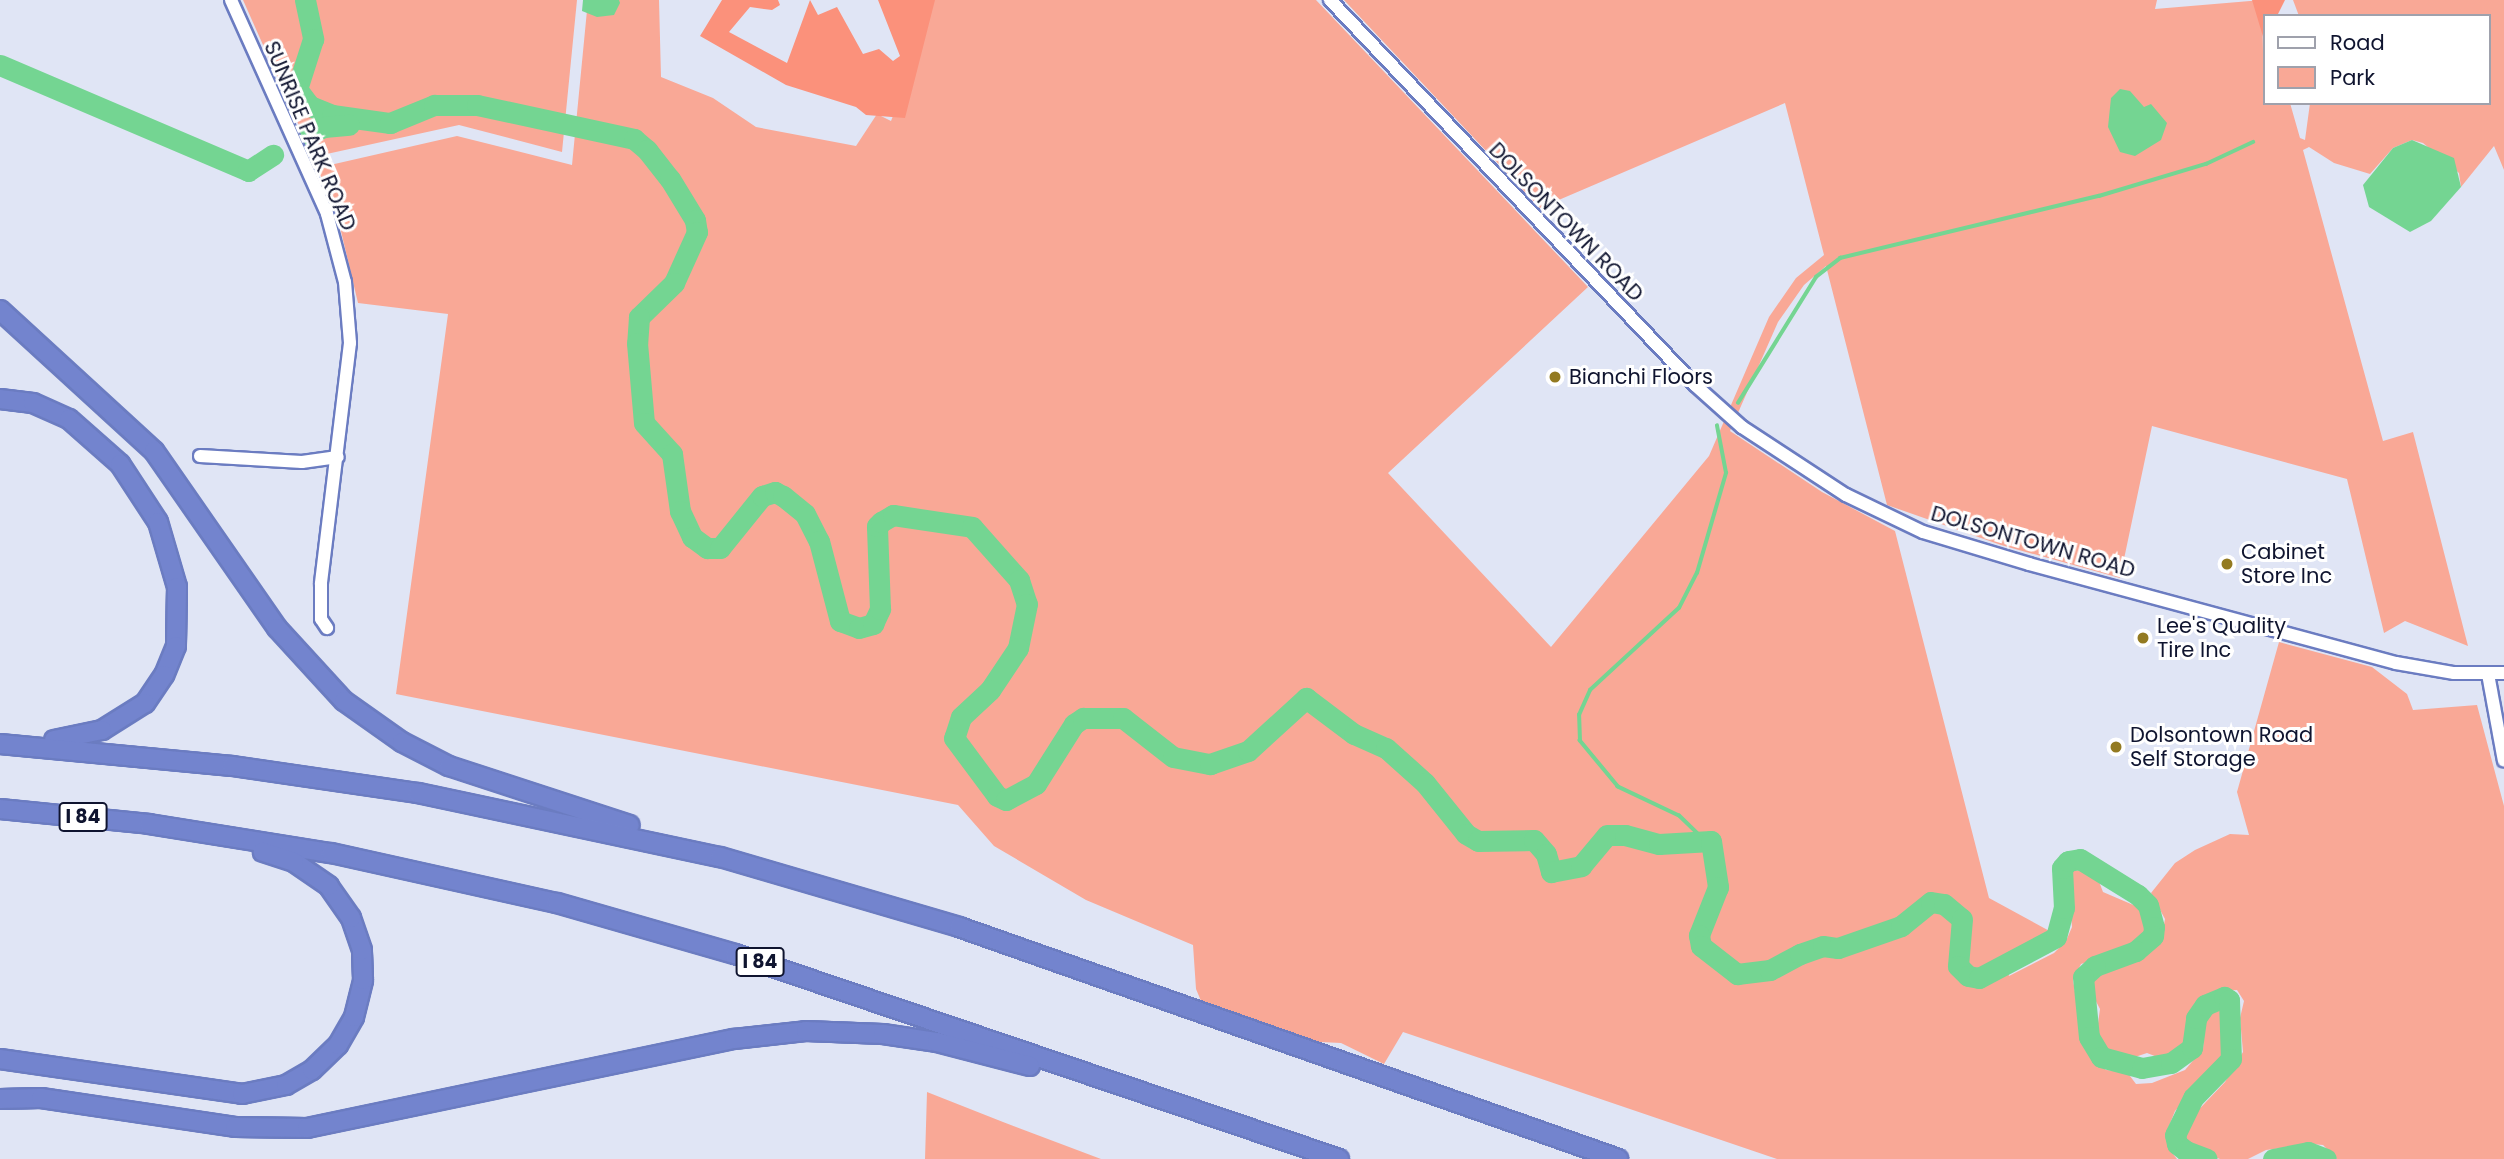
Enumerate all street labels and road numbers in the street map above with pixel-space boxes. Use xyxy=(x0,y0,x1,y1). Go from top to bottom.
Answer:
street label: SUNRISE PARK ROAD xyxy=(259,37,361,235)
street label: DOLSONTOWN ROAD xyxy=(1484,137,1648,307)
street label: DOLSONTOWN ROAD xyxy=(1928,501,2138,583)
road number: I 84 xyxy=(58,802,108,832)
road number: I 84 xyxy=(736,946,784,978)

